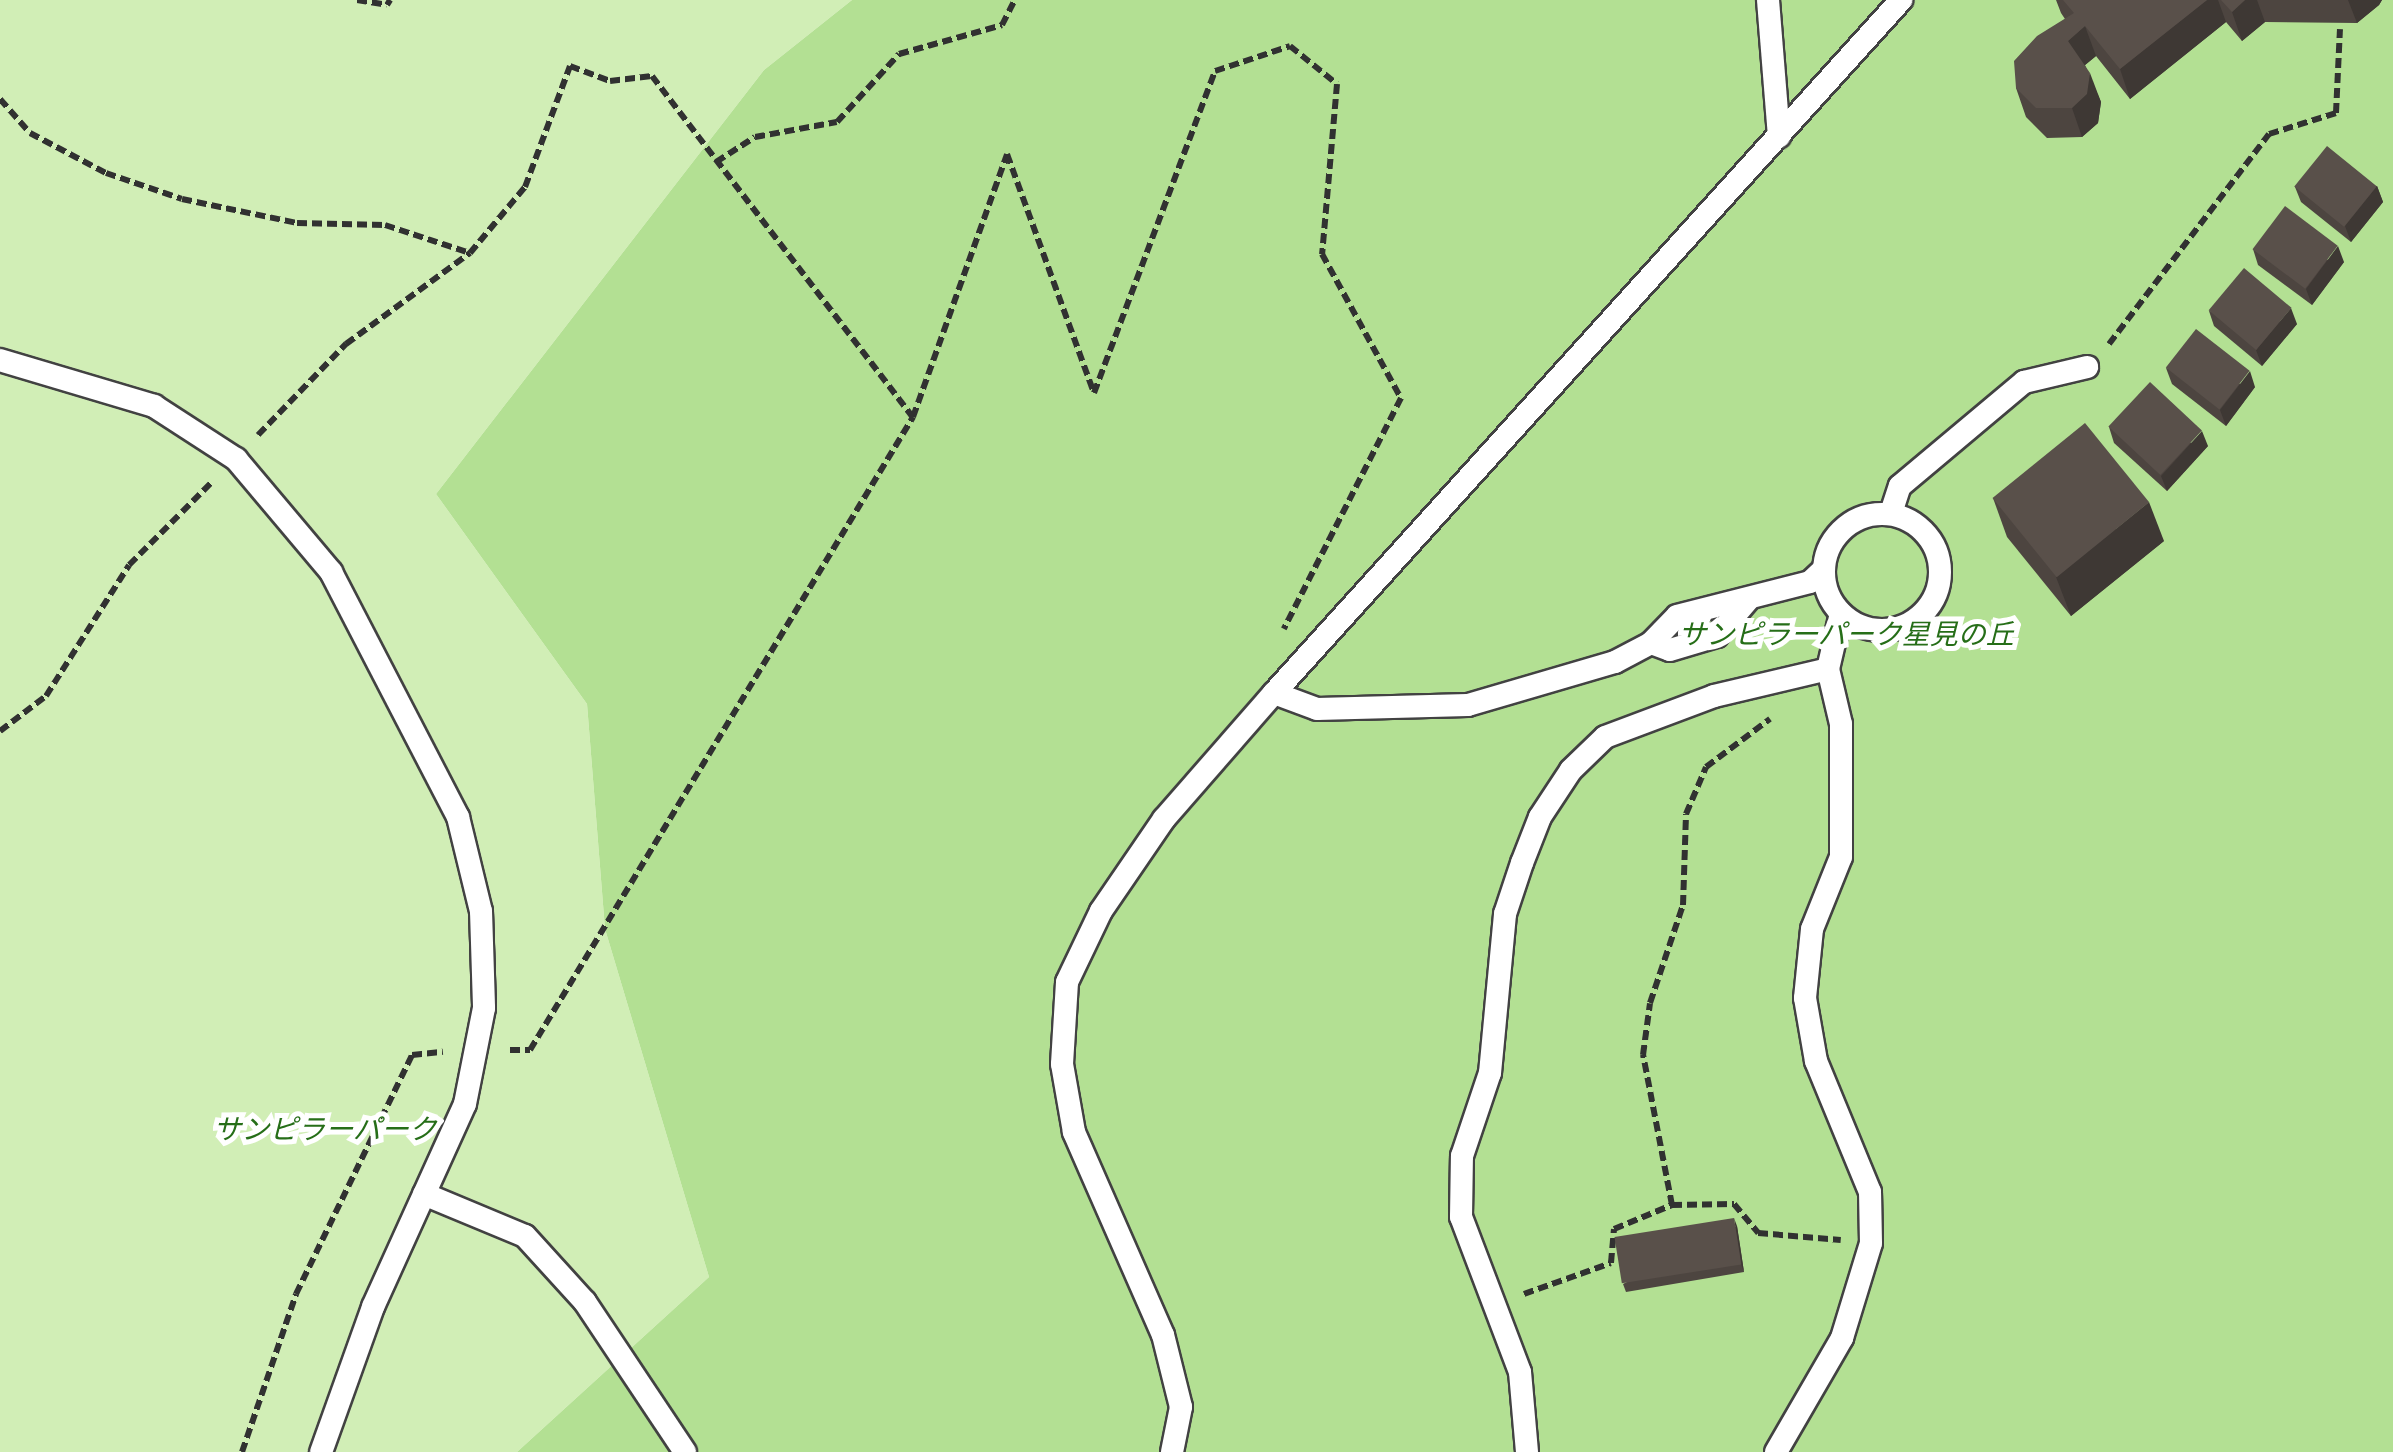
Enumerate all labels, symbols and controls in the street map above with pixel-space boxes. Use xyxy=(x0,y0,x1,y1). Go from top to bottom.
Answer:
park label: サンピラーパーク星見の丘 xyxy=(1678,615,2014,649)
park label: サンピラーパーク xyxy=(213,1110,437,1144)

